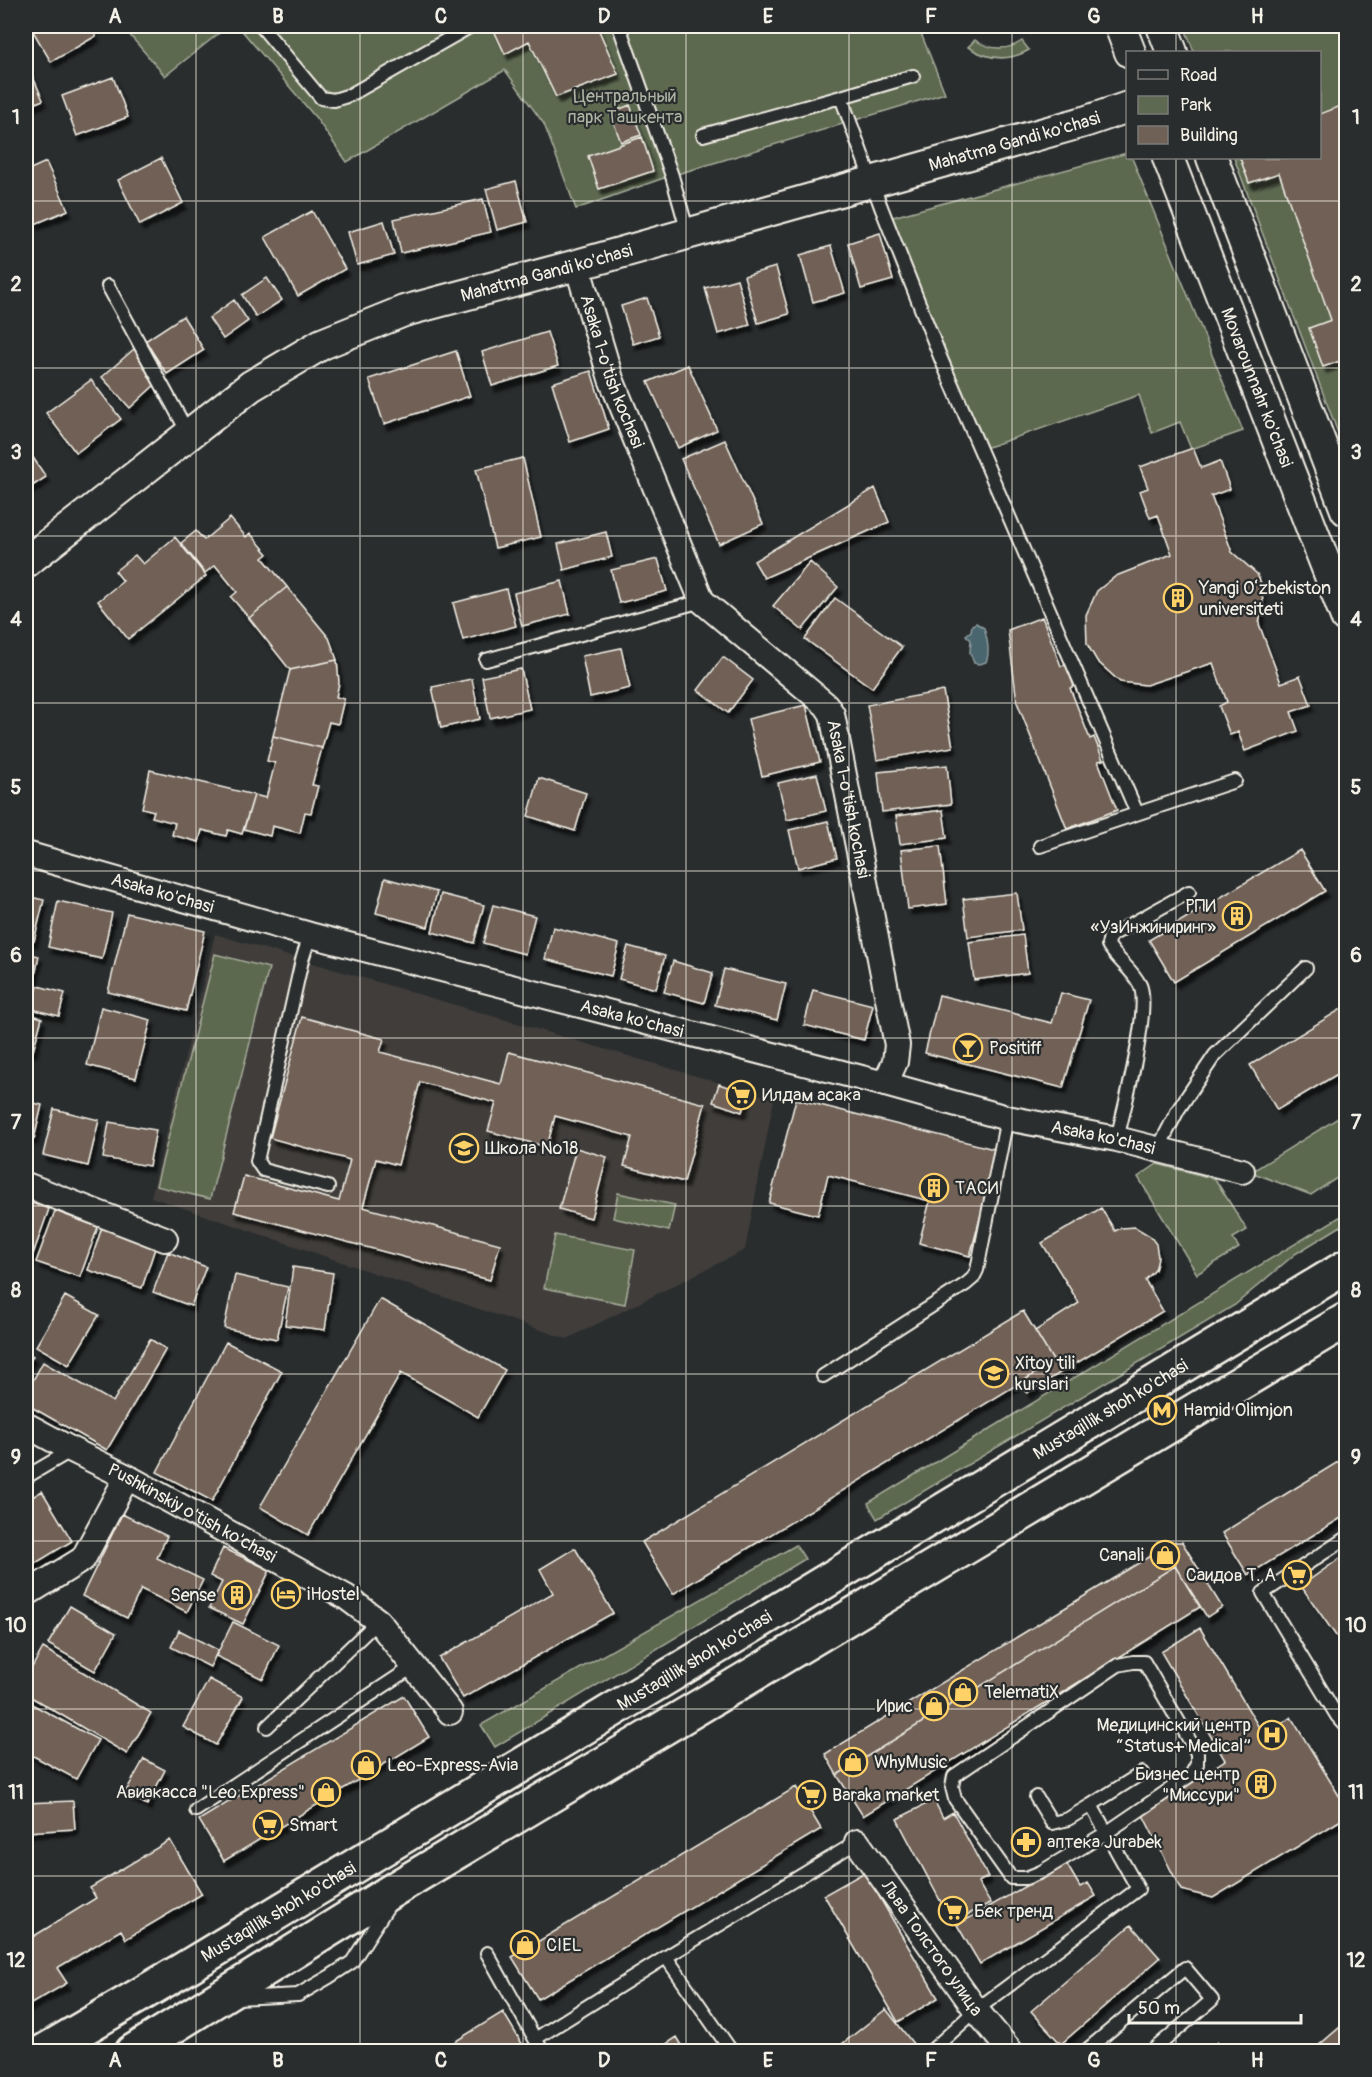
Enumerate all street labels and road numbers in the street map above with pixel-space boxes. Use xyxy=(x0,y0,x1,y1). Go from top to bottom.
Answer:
street label: Mahatma Gandi ko'chasi xyxy=(926,106,1103,177)
street label: Mahatma Gandi ko'chasi xyxy=(458,239,635,307)
street label: Asaka 1-o'tish kochasi xyxy=(574,292,649,452)
street label: Movarounnahr ko'chasi xyxy=(1215,304,1298,471)
street label: Asaka 1-o'tish kochasi xyxy=(821,718,875,880)
street label: Asaka ko'chasi xyxy=(108,868,217,919)
street label: Asaka ko'chasi xyxy=(578,995,686,1043)
street label: Asaka ko'chasi xyxy=(1049,1116,1158,1160)
street label: Mustaqillik shoh ko'chasi xyxy=(1029,1354,1192,1465)
street label: Pushkinskiy o'tish ko'chasi xyxy=(104,1458,280,1569)
street label: Mustaqillik shoh ko'chasi xyxy=(613,1605,776,1717)
street label: Mustaqillik shoh ko'chasi xyxy=(197,1857,360,1968)
street label: Льва Толстого улица xyxy=(875,1875,988,2021)

